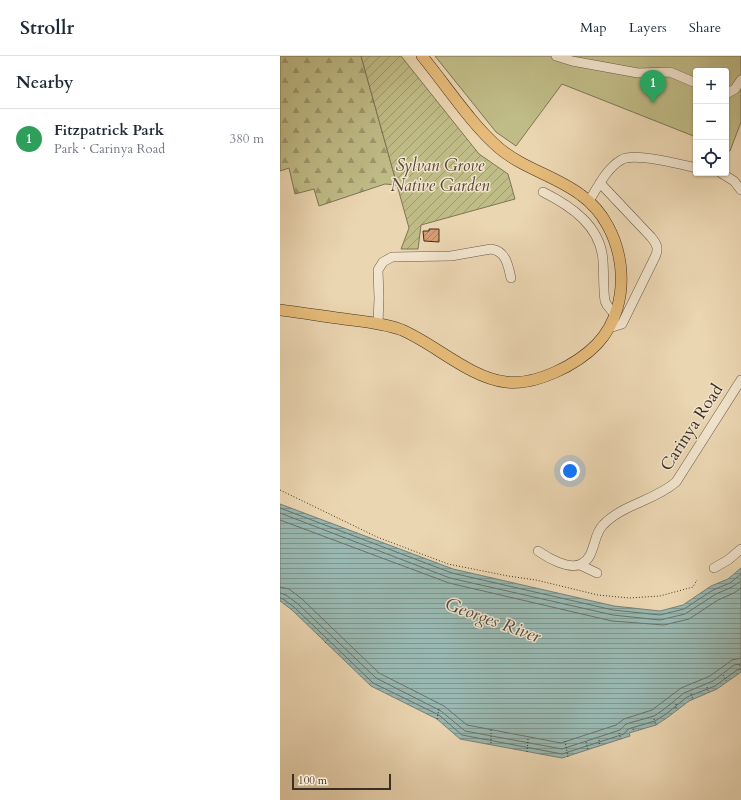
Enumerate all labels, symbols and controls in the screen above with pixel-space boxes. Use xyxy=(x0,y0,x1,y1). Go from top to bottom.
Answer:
text: Strollr xyxy=(20,15,74,41)
text: Map xyxy=(580,18,607,37)
text: Layers xyxy=(629,18,667,37)
text: Share xyxy=(689,18,721,37)
map controls xyxy=(693,68,729,176)
button: + xyxy=(693,68,729,104)
pin: 1 xyxy=(640,70,666,103)
text: Nearby xyxy=(16,71,73,94)
button: − xyxy=(693,104,729,140)
text: Fitzpatrick Park xyxy=(54,120,164,140)
text: 1 xyxy=(26,130,32,148)
text: 380 m xyxy=(230,130,264,148)
text: Park · Carinya Road xyxy=(54,140,165,158)
button: locate xyxy=(693,140,729,176)
park label: Sylvan Grove Native Garden xyxy=(391,154,490,197)
street label: Carinya Road xyxy=(655,379,728,475)
your location xyxy=(560,461,580,481)
water label: Georges River xyxy=(442,592,545,650)
scale bar xyxy=(292,772,391,791)
text: 100 m xyxy=(298,773,327,788)

